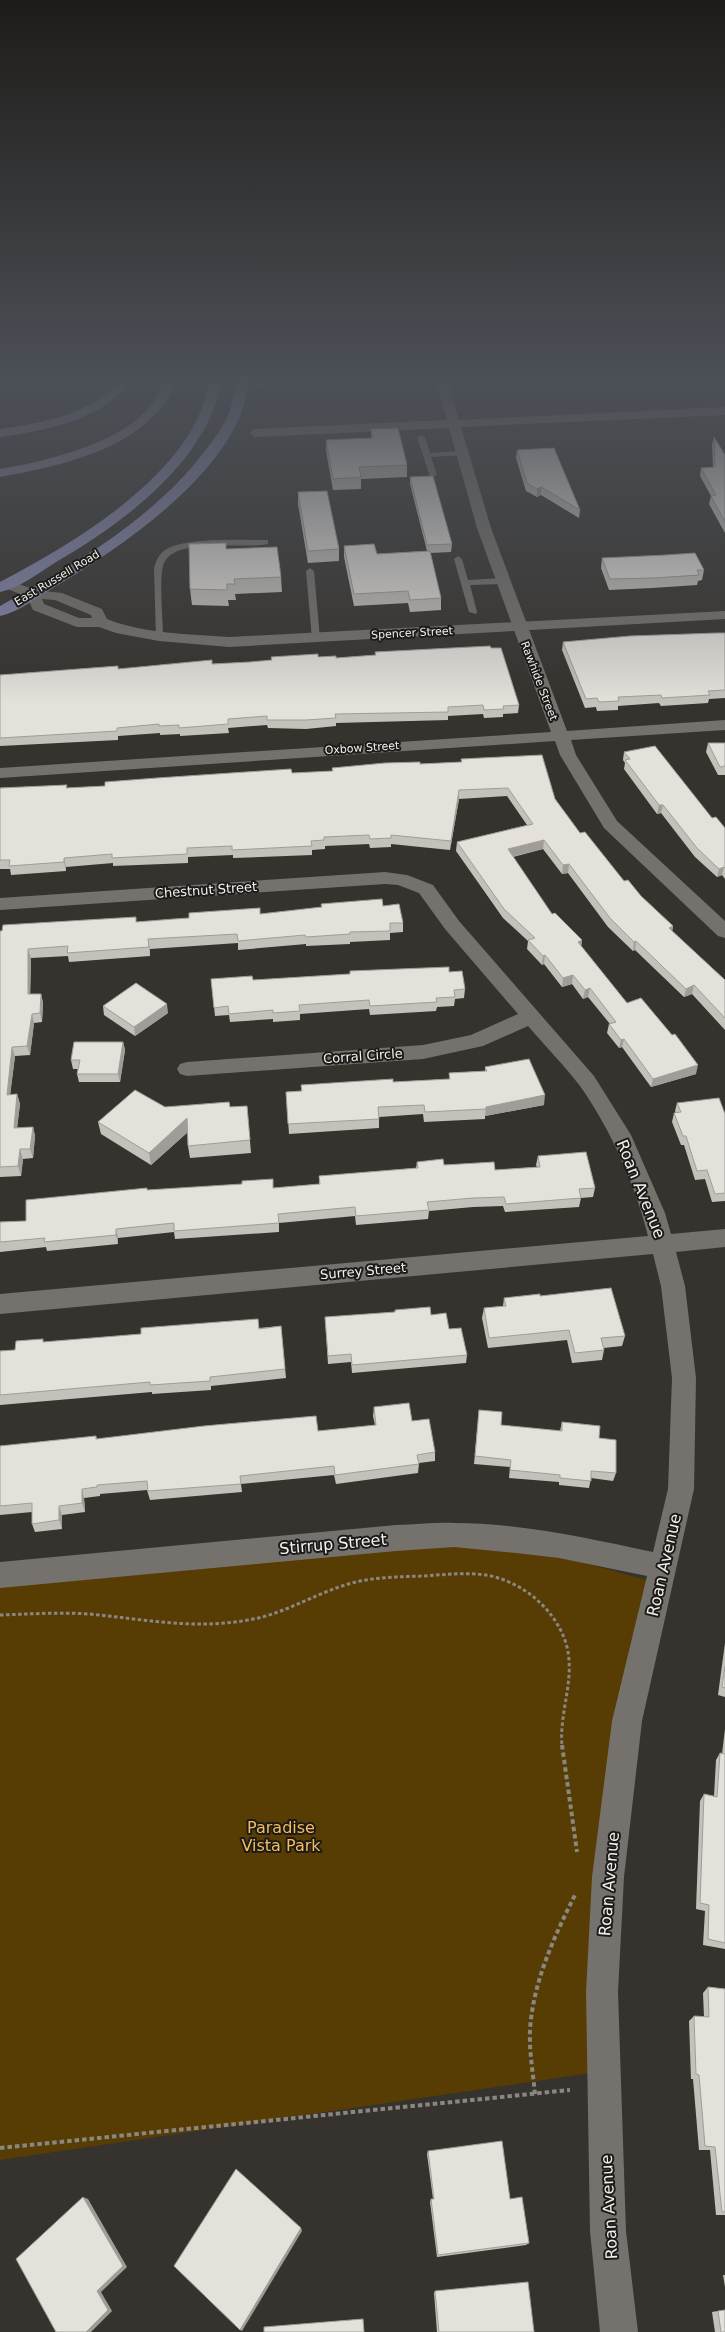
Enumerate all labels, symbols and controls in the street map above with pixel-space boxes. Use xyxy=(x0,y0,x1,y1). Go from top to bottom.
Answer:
street label: East Russell Road xyxy=(12,548,102,608)
street label: Spencer Street xyxy=(371,624,454,642)
street label: Rawhide Street xyxy=(518,640,560,723)
street label: Oxbow Street xyxy=(324,739,400,757)
street label: Chestnut Street xyxy=(154,879,258,901)
street label: Corral Circle xyxy=(323,1046,403,1066)
street label: Roan Avenue xyxy=(613,1137,669,1241)
street label: Surrey Street xyxy=(320,1260,406,1282)
street label: Roan Avenue xyxy=(643,1512,685,1618)
street label: Stirrup Street xyxy=(279,1530,387,1558)
park label: Paradise Vista Park xyxy=(241,1818,321,1855)
street label: Roan Avenue xyxy=(595,1831,623,1937)
street label: Roan Avenue xyxy=(597,2154,621,2260)

